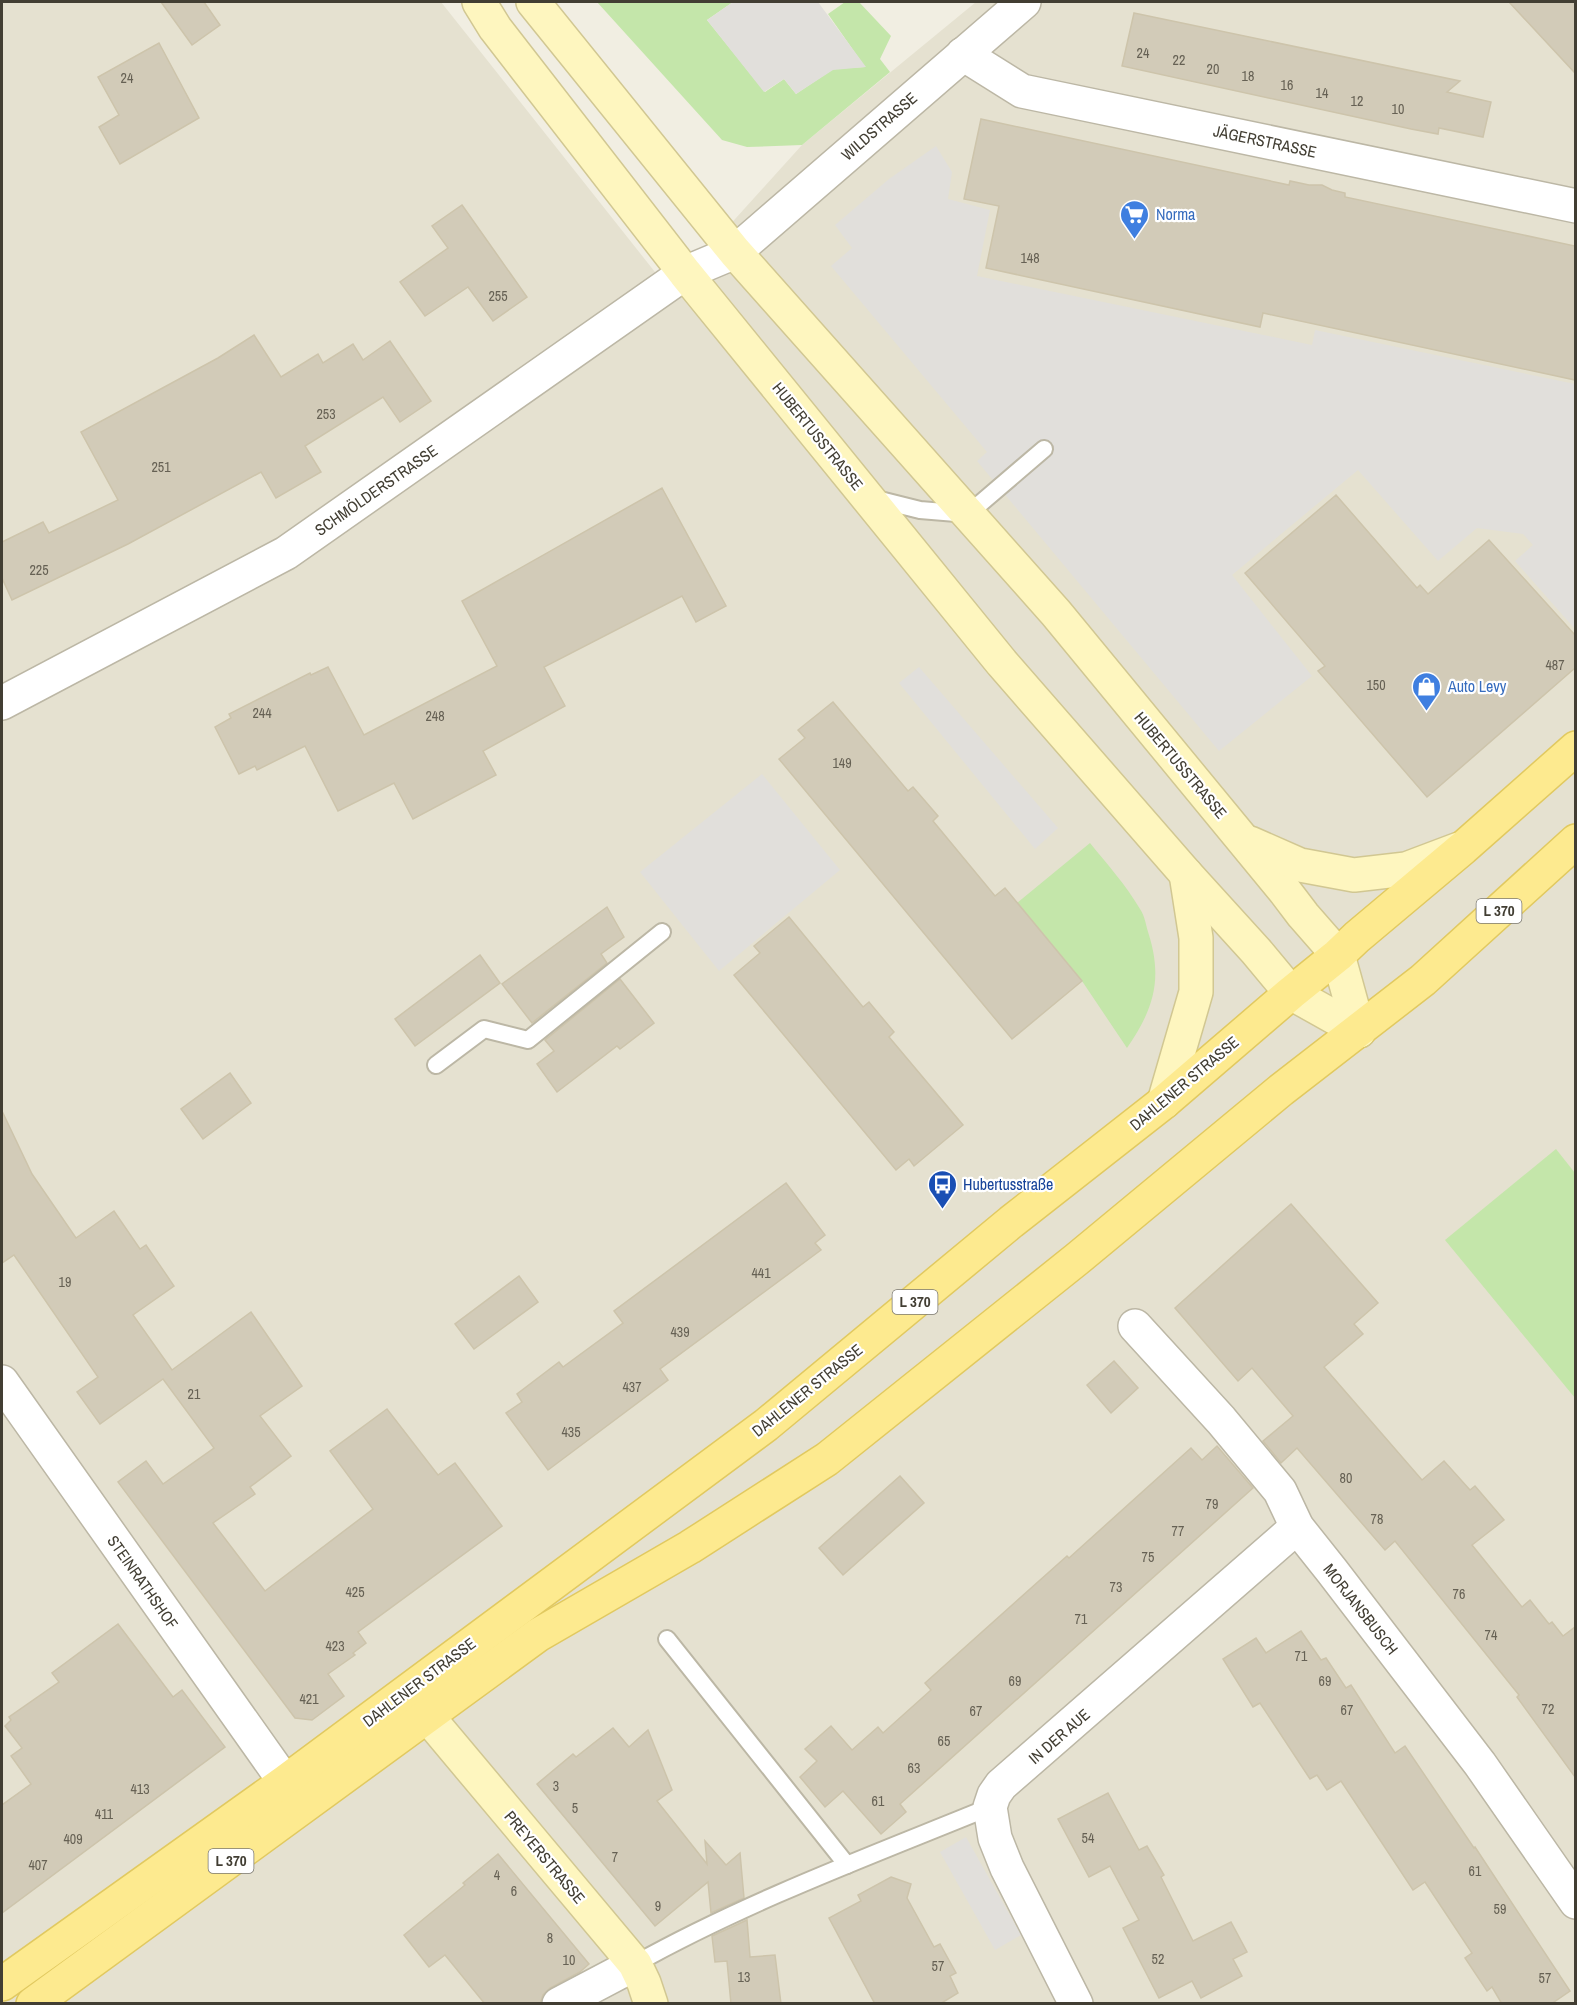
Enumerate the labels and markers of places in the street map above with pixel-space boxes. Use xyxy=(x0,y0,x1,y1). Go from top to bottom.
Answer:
supermarket icon: Norma xyxy=(1119,198,1151,240)
place label: Norma xyxy=(1156,203,1196,225)
shop icon: Auto Levy xyxy=(1411,670,1443,712)
place label: Auto Levy xyxy=(1447,675,1507,697)
bus stop icon: Hubertusstraße xyxy=(926,1168,958,1210)
place label: Hubertusstraße xyxy=(963,1173,1053,1195)

